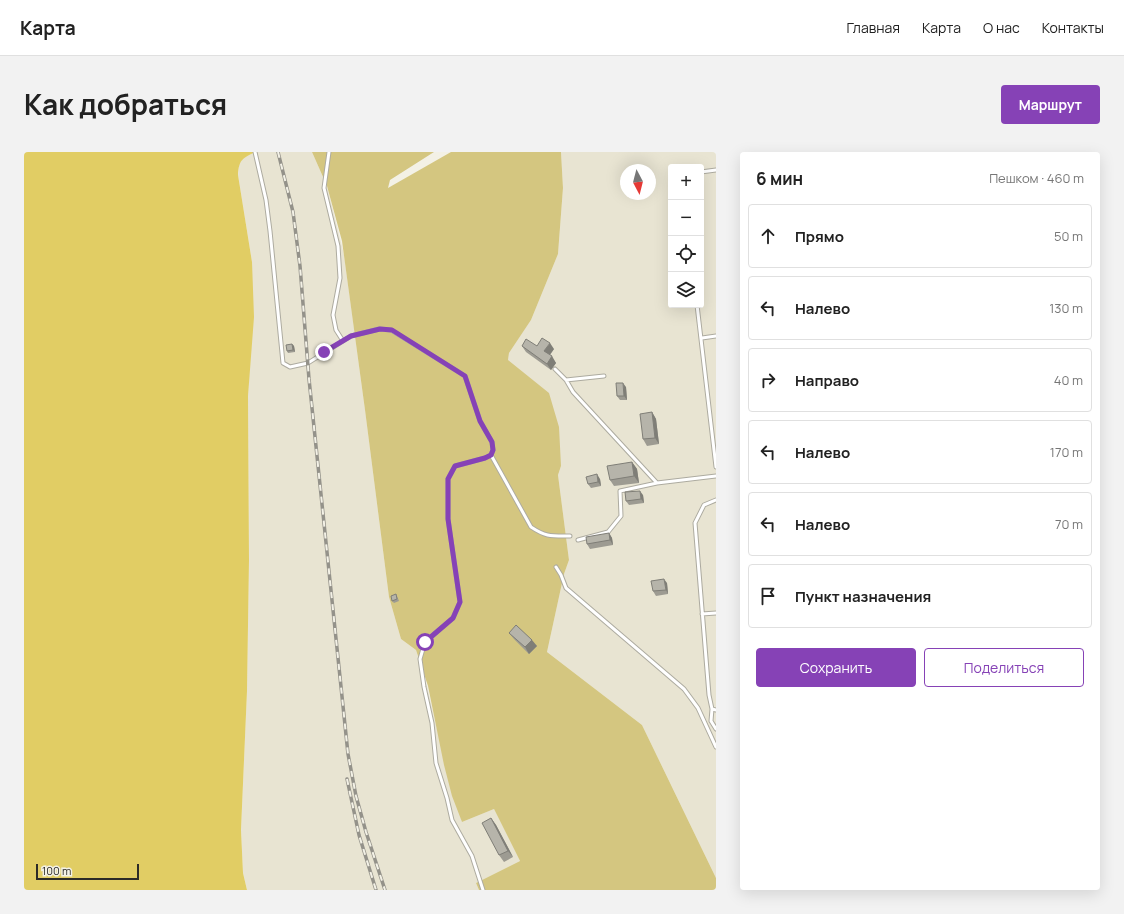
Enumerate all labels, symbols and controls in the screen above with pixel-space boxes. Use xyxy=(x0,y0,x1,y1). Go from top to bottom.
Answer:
text: Карта xyxy=(20,15,76,41)
text: Главная xyxy=(847,18,900,37)
text: Карта xyxy=(922,18,961,37)
text: О нас xyxy=(983,18,1020,37)
text: Контакты xyxy=(1042,18,1104,37)
text: Как добраться xyxy=(24,85,227,123)
button: Маршрут xyxy=(1001,85,1100,124)
north arrow xyxy=(620,164,656,200)
map controls xyxy=(668,164,704,308)
button: + xyxy=(668,164,704,200)
text: 6 мин xyxy=(756,167,803,190)
text: Пешком · 460 m xyxy=(989,169,1084,187)
button: − xyxy=(668,200,704,236)
icon: ahead xyxy=(757,225,779,247)
text: Прямо xyxy=(795,226,844,247)
text: 50 m xyxy=(1054,227,1083,245)
button: locate xyxy=(668,236,704,272)
button: layers xyxy=(668,272,704,308)
icon: left xyxy=(757,297,779,319)
text: Налево xyxy=(795,298,850,319)
text: 130 m xyxy=(1049,299,1083,317)
route end xyxy=(315,343,333,361)
icon: right xyxy=(757,369,779,391)
text: Направо xyxy=(795,370,859,391)
text: 40 m xyxy=(1054,371,1083,389)
icon: left xyxy=(757,441,779,463)
text: Налево xyxy=(795,442,850,463)
text: 170 m xyxy=(1050,443,1083,461)
icon: left xyxy=(757,513,779,535)
text: Налево xyxy=(795,514,850,535)
text: 70 m xyxy=(1055,515,1083,533)
icon: arrive xyxy=(757,585,779,607)
text: Пункт назначения xyxy=(795,586,931,607)
route start xyxy=(416,633,434,651)
button: Сохранить xyxy=(756,648,916,687)
button: Поделиться xyxy=(924,648,1084,687)
scale bar xyxy=(36,862,139,881)
text: 100 m xyxy=(42,863,71,878)

